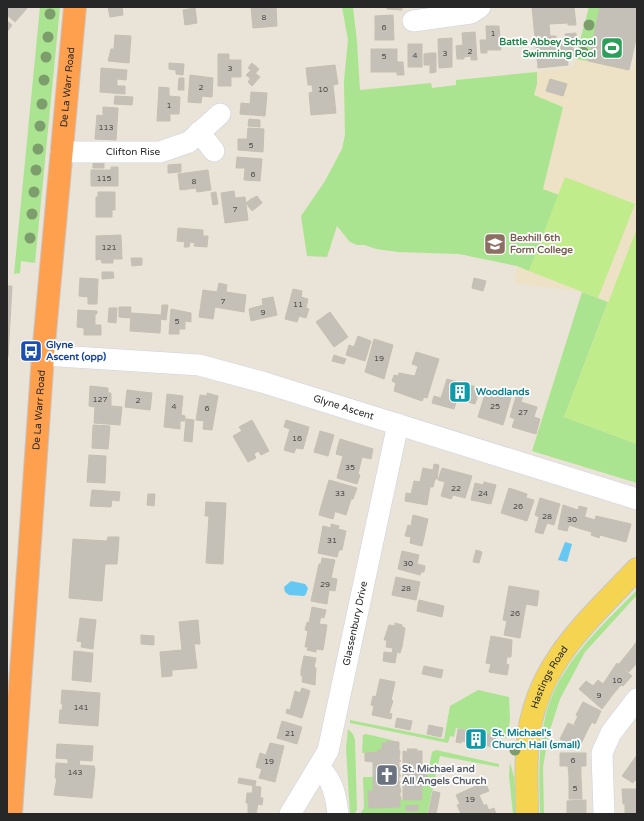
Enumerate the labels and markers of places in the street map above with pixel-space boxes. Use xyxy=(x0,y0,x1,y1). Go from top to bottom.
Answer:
sports icon: Battle Abbey School Swimming Pool xyxy=(599,35,625,61)
place label: Battle Abbey School Swimming Pool xyxy=(499,36,596,60)
school or university icon: Bexhill 6th Form College xyxy=(482,231,508,257)
place label: Bexhill 6th Form College xyxy=(510,232,573,256)
bus stop icon: Glyne Ascent (opp) xyxy=(18,338,44,364)
place label: Glyne Ascent (opp) xyxy=(46,339,106,363)
building icon: Woodlands xyxy=(447,379,473,405)
place label: Woodlands xyxy=(476,386,530,398)
building icon: St. Michael's Church Hall (small) xyxy=(463,726,489,752)
place label: St. Michael's Church Hall (small) xyxy=(492,727,580,751)
church icon: St. Michael and All Angels Church xyxy=(374,762,400,788)
place label: St. Michael and All Angels Church xyxy=(402,763,487,787)

